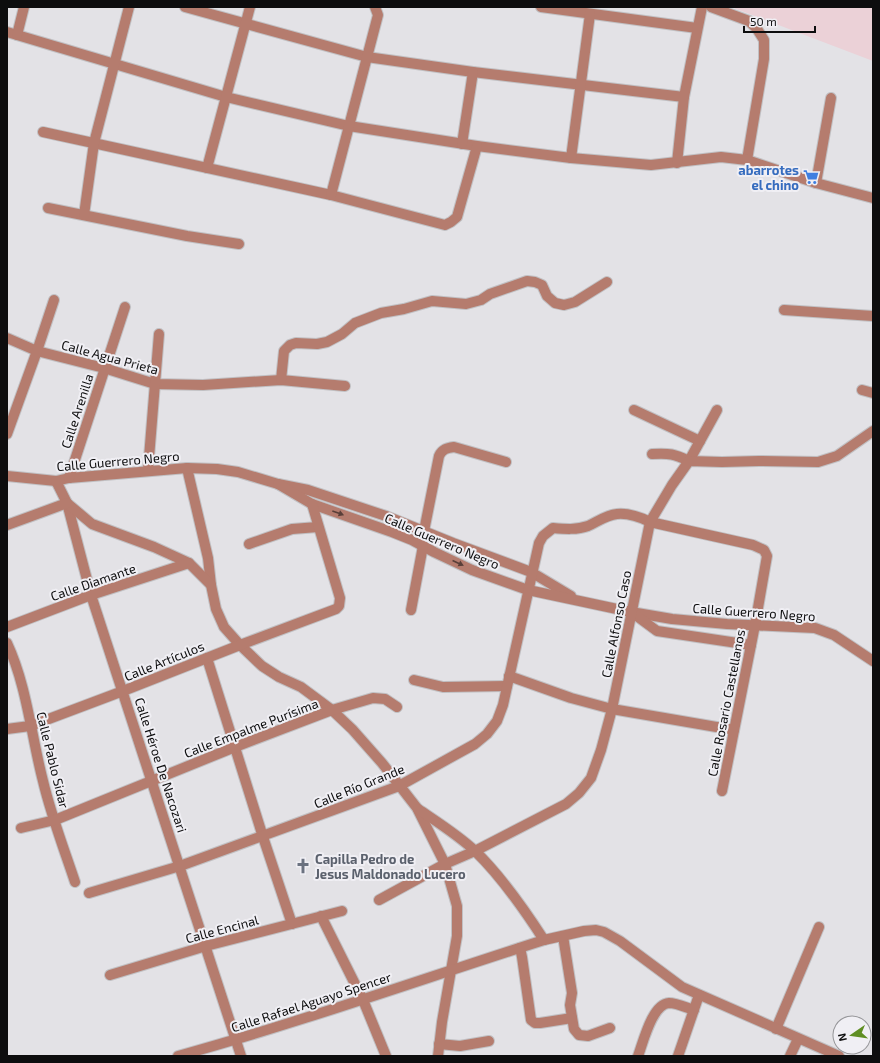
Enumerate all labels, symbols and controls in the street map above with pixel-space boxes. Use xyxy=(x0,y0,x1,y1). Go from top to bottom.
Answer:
scale bar xyxy=(744,8,815,34)
text: 50 m xyxy=(750,14,777,28)
place label: abarrotes el chino xyxy=(738,162,799,193)
supermarket icon: abarrotes el chino xyxy=(802,168,820,186)
street label: Calle Agua Prieta xyxy=(60,336,160,378)
street label: Calle Arenilla xyxy=(57,372,97,450)
street label: Calle Guerrero Negro xyxy=(56,448,180,474)
street label: Calle Guerrero Negro xyxy=(382,510,502,572)
one-way arrow xyxy=(332,511,344,517)
street label: Calle Diamante xyxy=(48,560,138,604)
one-way arrow xyxy=(452,560,463,566)
street label: Calle Alfonso Caso xyxy=(598,569,634,679)
street label: Calle Guerrero Negro xyxy=(692,600,816,624)
street label: Calle Rosario Castellanos xyxy=(704,628,748,778)
street label: Calle Artículos xyxy=(122,638,206,684)
street label: Calle Empalme Purísima xyxy=(182,695,320,761)
street label: Calle Héroe De Nacozari xyxy=(132,696,190,834)
street label: Calle Pablo Sidar xyxy=(33,710,73,810)
street label: Calle Río Grande xyxy=(311,761,407,811)
place label: Capilla Pedro de Jesus Maldonado Lucero xyxy=(315,851,466,882)
church icon: Capilla Pedro de Jesus Maldonado Lucero xyxy=(294,857,312,875)
street label: Calle Encinal xyxy=(184,912,260,946)
street label: Calle Rafael Aguayo Spencer xyxy=(229,969,393,1035)
north arrow xyxy=(832,1015,872,1055)
text: N xyxy=(835,1032,849,1043)

